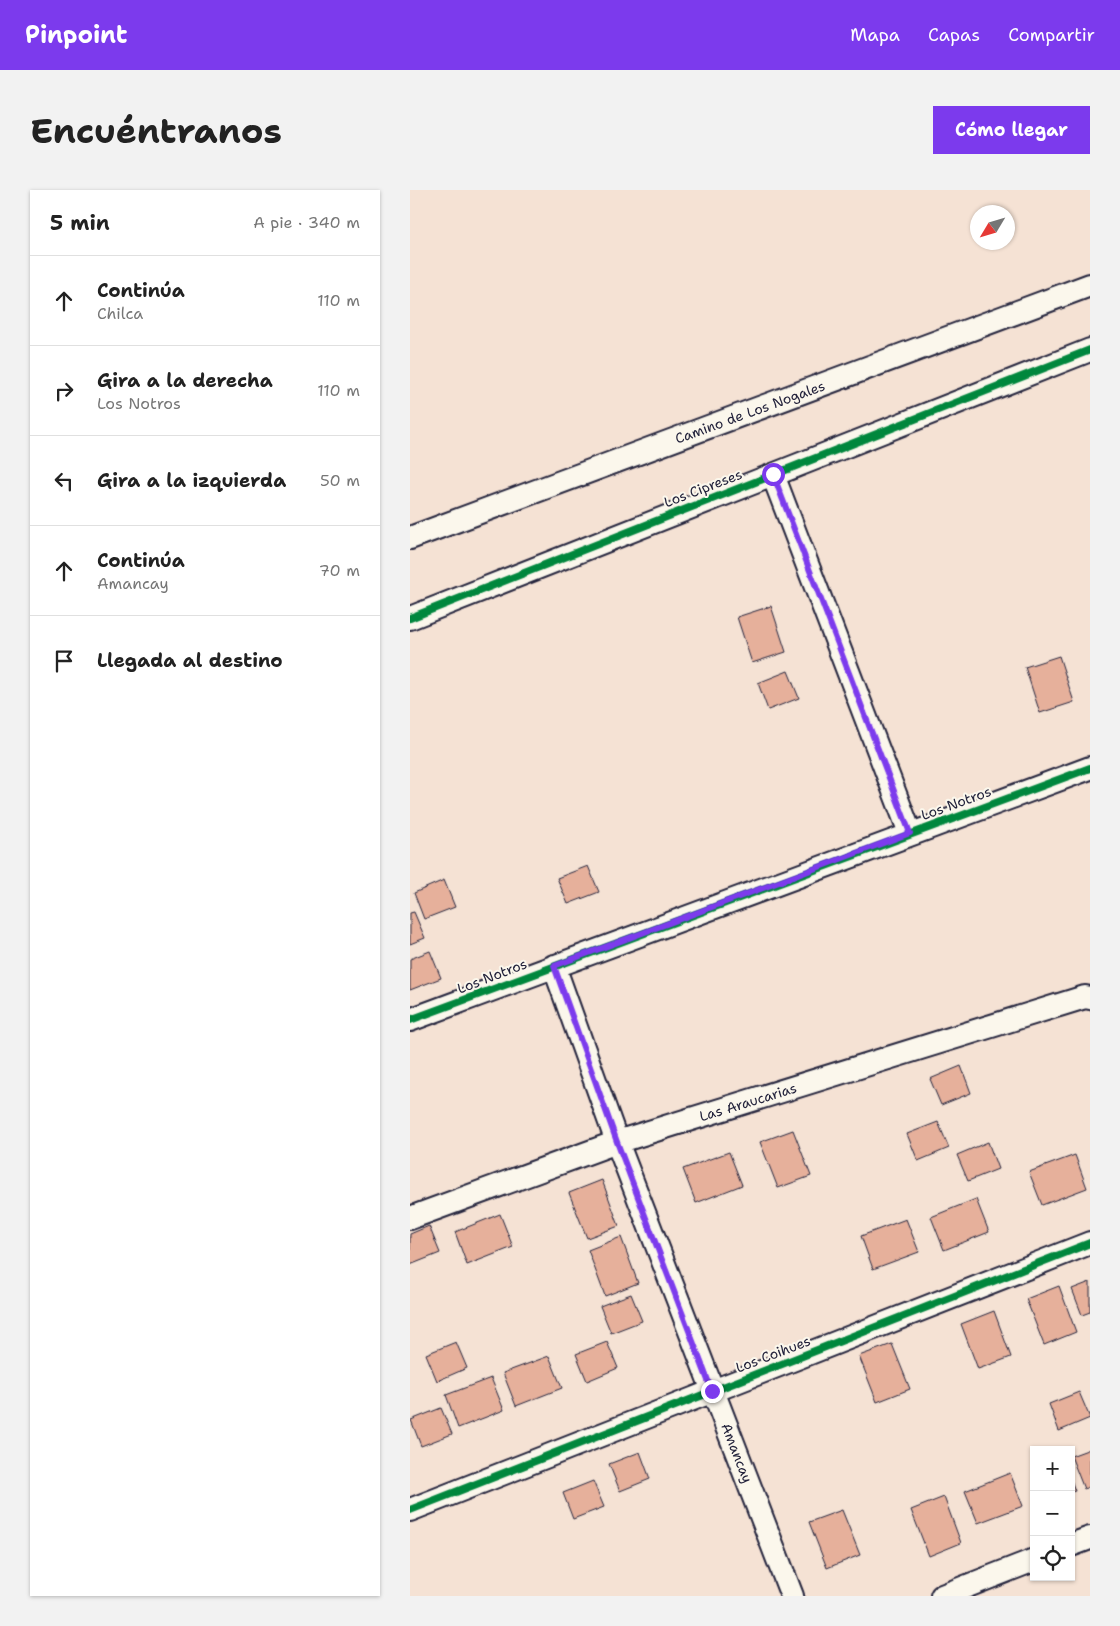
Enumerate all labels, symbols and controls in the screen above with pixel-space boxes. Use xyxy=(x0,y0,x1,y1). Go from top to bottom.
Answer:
text: Pinpoint xyxy=(25,19,127,51)
text: Mapa xyxy=(850,23,900,47)
text: Capas xyxy=(928,23,980,47)
text: Compartir xyxy=(1008,23,1095,47)
button: Cómo llegar xyxy=(933,106,1090,154)
text: Encuéntranos xyxy=(30,107,282,154)
north arrow xyxy=(970,205,1015,250)
text: 5 min xyxy=(50,209,110,237)
text: A pie · 340 m xyxy=(253,212,360,233)
text: Continúa xyxy=(97,278,185,303)
icon: ahead xyxy=(50,287,78,315)
text: 110 m xyxy=(317,290,360,311)
text: Chilca xyxy=(97,303,143,324)
text: Gira a la derecha xyxy=(97,368,273,393)
street label: Camino de Los Nogales xyxy=(673,376,828,448)
icon: right xyxy=(50,377,78,405)
text: 110 m xyxy=(317,380,360,401)
text: Los Notros xyxy=(97,393,181,414)
route start xyxy=(762,463,785,486)
street label: Los Cipreses xyxy=(661,465,745,511)
icon: left xyxy=(50,467,78,495)
text: Gira a la izquierda xyxy=(97,468,286,493)
text: 50 m xyxy=(320,470,360,491)
text: Continúa xyxy=(97,548,185,573)
icon: ahead xyxy=(50,557,78,585)
text: 70 m xyxy=(319,560,360,581)
text: Amancay xyxy=(97,573,169,594)
icon: arrive xyxy=(50,647,78,675)
text: Llegada al destino xyxy=(97,648,283,673)
street label: Los Notros xyxy=(918,782,994,824)
street label: Los Notros xyxy=(455,954,530,998)
street label: Las Araucarias xyxy=(697,1079,799,1125)
street label: Los Coihues xyxy=(733,1331,813,1377)
route end xyxy=(701,1380,724,1403)
street label: Amancay xyxy=(717,1421,757,1485)
map controls xyxy=(1030,1446,1075,1581)
button: + xyxy=(1030,1446,1075,1491)
button: − xyxy=(1030,1491,1075,1536)
button: locate xyxy=(1030,1536,1075,1581)

